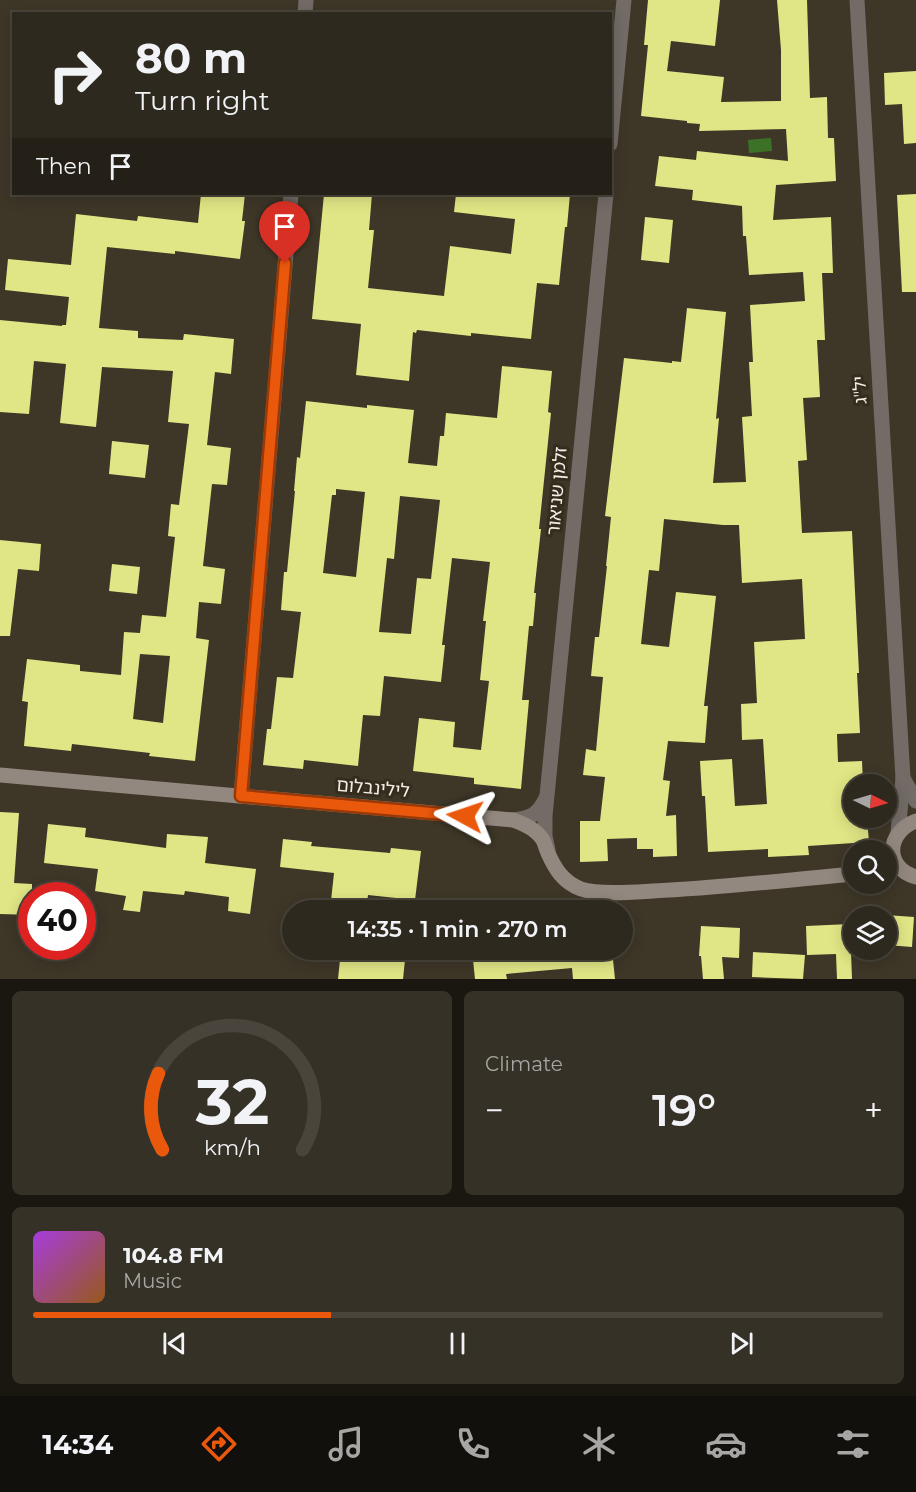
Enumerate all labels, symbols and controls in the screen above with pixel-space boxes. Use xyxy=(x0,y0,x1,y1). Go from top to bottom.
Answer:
text: 80 m xyxy=(135,32,247,84)
icon: right xyxy=(36,36,114,114)
text: Turn right xyxy=(135,84,270,117)
icon: arrive xyxy=(104,150,137,183)
text: Then xyxy=(36,153,92,180)
pin xyxy=(259,201,310,263)
icon: arrive xyxy=(268,210,301,243)
street label: יל"ג xyxy=(848,375,872,405)
street label: זלמן שניאור xyxy=(542,446,572,536)
street label: לילינבלום xyxy=(335,774,411,802)
north arrow xyxy=(843,774,897,828)
map controls xyxy=(843,774,897,960)
position arrow xyxy=(433,784,497,848)
button: search xyxy=(843,840,897,894)
speed limit sign: 40 xyxy=(18,882,96,960)
button: layers xyxy=(843,906,897,960)
text: 14:35 · 1 min · 270 m xyxy=(348,916,567,943)
text: Climate xyxy=(485,1052,563,1076)
text: 32 xyxy=(194,1064,269,1140)
text: 19° xyxy=(652,1082,716,1137)
text: − xyxy=(485,1090,504,1130)
text: + xyxy=(864,1090,883,1130)
text: km/h xyxy=(203,1134,261,1160)
text: 104.8 FM xyxy=(123,1242,224,1269)
text: Music xyxy=(123,1269,182,1293)
icon: previous xyxy=(158,1327,191,1360)
icon: pause xyxy=(441,1327,474,1360)
icon: next xyxy=(725,1327,758,1360)
icon: directions xyxy=(198,1423,240,1465)
icon: music xyxy=(325,1423,367,1465)
icon: phone xyxy=(452,1423,494,1465)
icon: climate xyxy=(578,1423,620,1465)
icon: car xyxy=(705,1423,747,1465)
icon: filters xyxy=(832,1423,874,1465)
text: 14:34 xyxy=(42,1428,113,1461)

